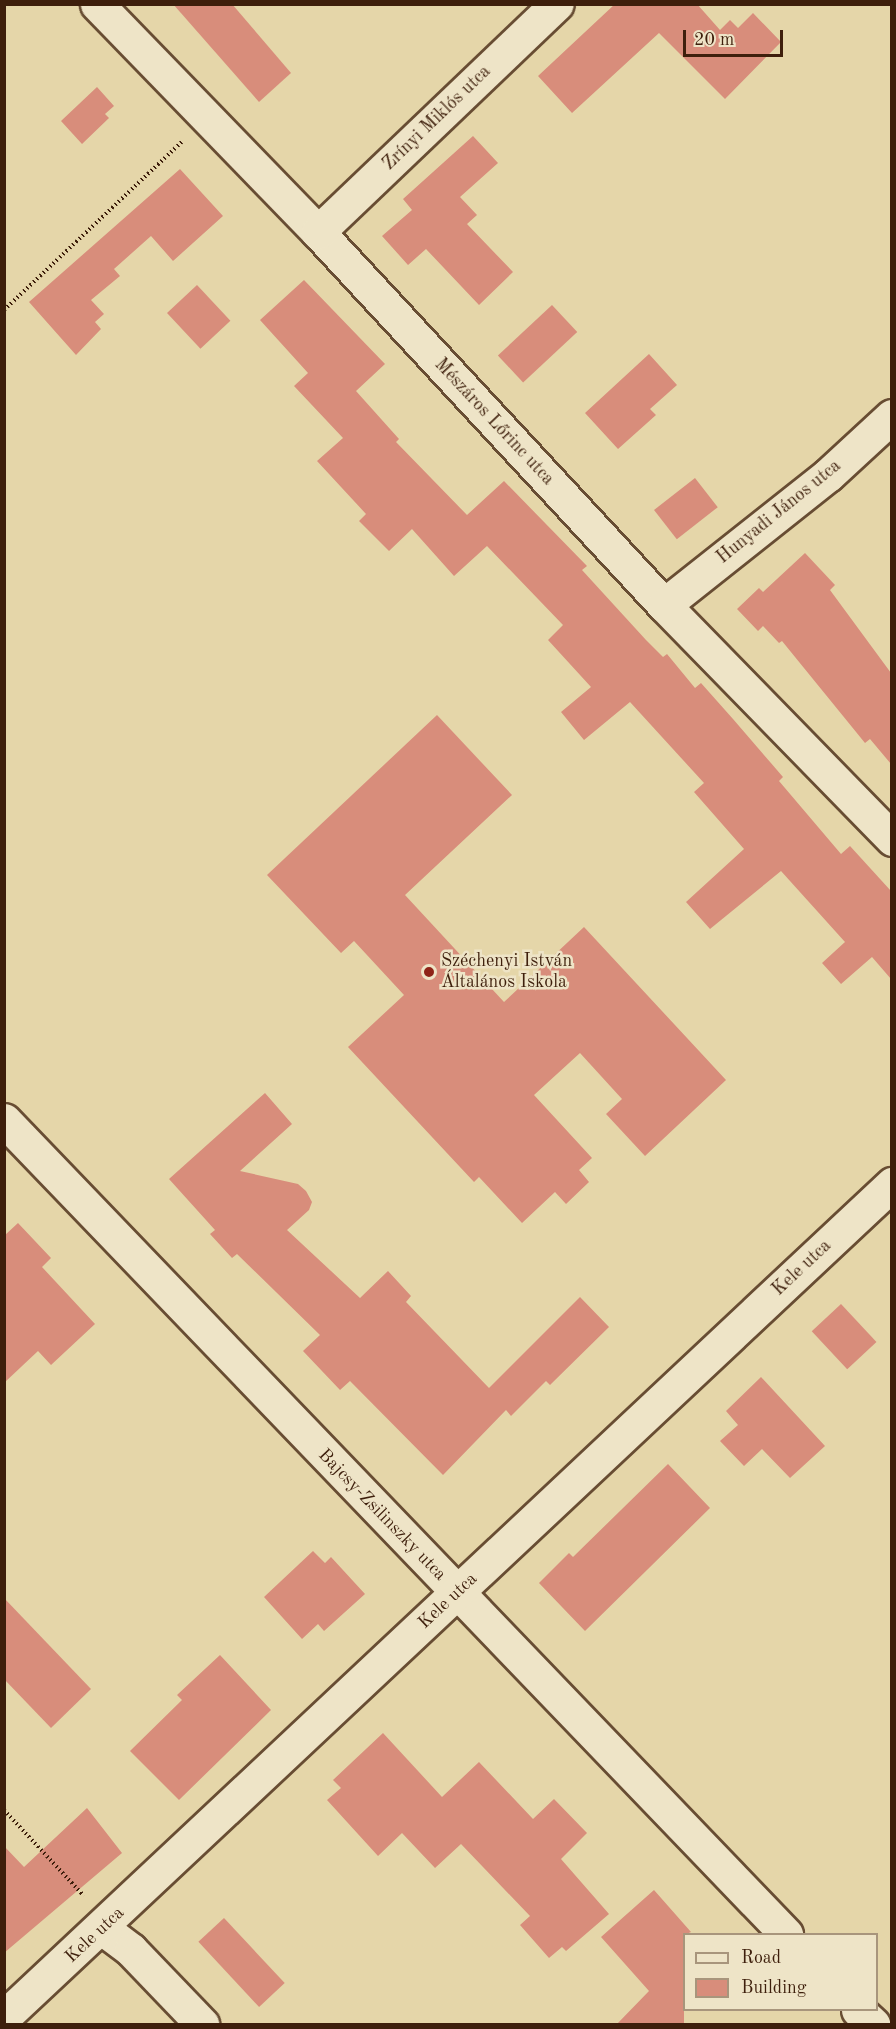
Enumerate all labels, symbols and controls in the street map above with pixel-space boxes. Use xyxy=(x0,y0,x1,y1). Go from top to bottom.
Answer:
scale bar xyxy=(686,18,786,56)
text: 20 m xyxy=(694,31,734,49)
street label: Zrínyi Miklós utca xyxy=(379,61,495,175)
street label: Mészáros Lőrinc utca xyxy=(430,354,558,490)
street label: Hunyadi János utca xyxy=(713,455,845,569)
place label: Széchenyi István Általános Iskola xyxy=(441,951,572,994)
marker: Széchenyi István Általános Iskola xyxy=(422,965,436,979)
street label: Kele utca xyxy=(768,1235,836,1301)
street label: Bajcsy-Zsilinszky utca xyxy=(313,1445,451,1585)
street label: Kele utca xyxy=(414,1568,482,1634)
street label: Kele utca xyxy=(61,1902,129,1968)
legend xyxy=(683,1933,878,2011)
text: Road xyxy=(741,1949,781,1967)
text: Building xyxy=(741,1979,806,1997)

